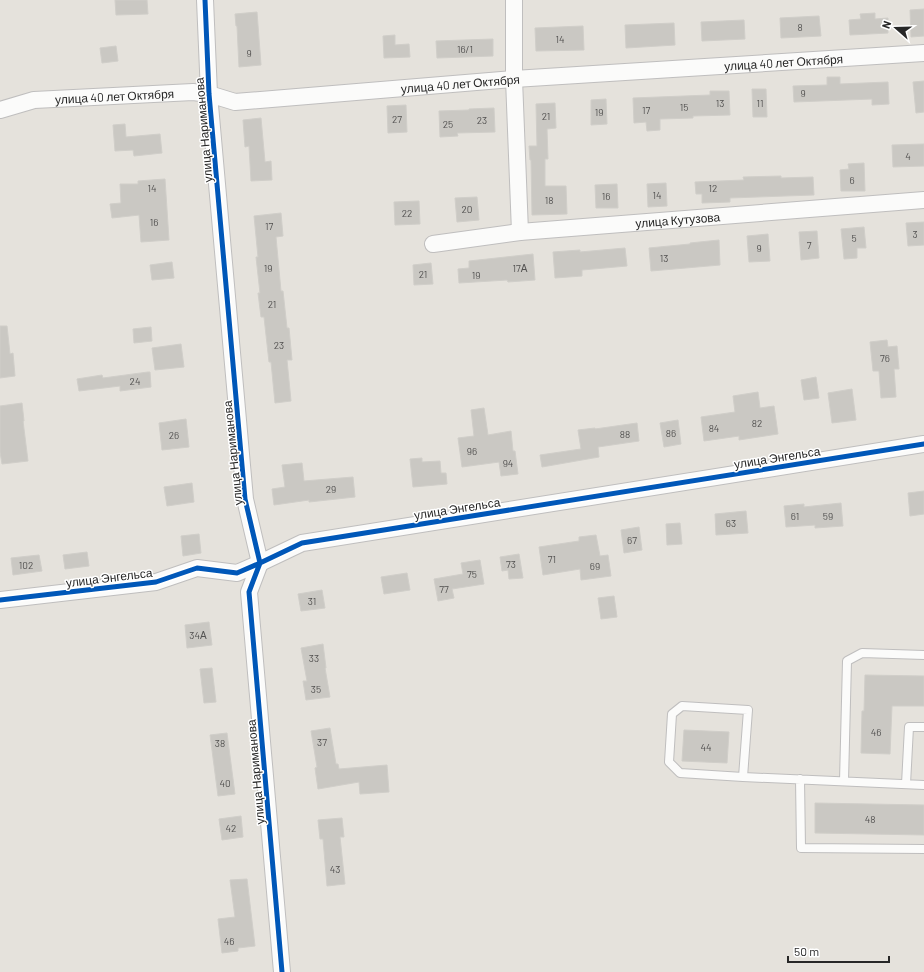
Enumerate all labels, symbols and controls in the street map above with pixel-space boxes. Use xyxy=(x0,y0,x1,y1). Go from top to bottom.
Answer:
north arrow xyxy=(876,8,916,48)
text: N xyxy=(879,19,893,30)
house number: 8 xyxy=(797,21,803,33)
house number: 14 xyxy=(555,33,565,45)
house number: 16/1 xyxy=(457,43,473,55)
house number: 9 xyxy=(246,47,252,59)
street label: улица 40 лет Октября xyxy=(724,51,843,74)
street label: улица 40 лет Октября xyxy=(400,72,520,96)
street label: улица Нариманова xyxy=(191,77,216,183)
street label: улица 40 лет Октября xyxy=(55,86,174,107)
house number: 9 xyxy=(800,87,806,99)
house number: 13 xyxy=(716,97,724,109)
house number: 11 xyxy=(756,97,764,109)
house number: 15 xyxy=(680,101,688,113)
house number: 17 xyxy=(642,104,650,116)
house number: 19 xyxy=(595,106,603,118)
house number: 21 xyxy=(542,110,550,122)
house number: 27 xyxy=(392,113,402,125)
house number: 23 xyxy=(477,114,487,126)
house number: 25 xyxy=(443,118,453,130)
house number: 4 xyxy=(905,150,911,162)
house number: 6 xyxy=(849,174,855,186)
house number: 14 xyxy=(147,182,157,194)
house number: 12 xyxy=(709,182,717,194)
house number: 14 xyxy=(652,189,662,201)
house number: 16 xyxy=(602,190,610,202)
house number: 18 xyxy=(545,194,553,206)
house number: 20 xyxy=(461,203,473,215)
house number: 22 xyxy=(402,207,412,219)
street label: улица Кутузова xyxy=(635,209,721,231)
house number: 16 xyxy=(150,216,158,228)
house number: 17 xyxy=(265,220,273,232)
house number: 3 xyxy=(912,228,918,240)
house number: 5 xyxy=(851,232,857,244)
house number: 7 xyxy=(807,239,812,251)
house number: 9 xyxy=(756,242,762,254)
house number: 13 xyxy=(660,252,668,264)
house number: 19 xyxy=(264,262,272,274)
house number: 17А xyxy=(513,262,528,274)
house number: 21 xyxy=(419,268,427,280)
house number: 19 xyxy=(472,269,480,281)
house number: 21 xyxy=(268,298,276,310)
house number: 23 xyxy=(274,339,284,351)
house number: 76 xyxy=(880,352,890,364)
house number: 24 xyxy=(130,375,140,387)
street label: улица Нариманова xyxy=(220,400,245,506)
house number: 82 xyxy=(752,417,762,429)
house number: 84 xyxy=(709,422,719,434)
house number: 86 xyxy=(666,427,676,439)
house number: 88 xyxy=(620,428,630,440)
house number: 26 xyxy=(169,429,179,441)
street label: улица Энгельса xyxy=(733,443,822,472)
house number: 96 xyxy=(467,445,477,457)
house number: 94 xyxy=(503,457,513,469)
house number: 29 xyxy=(326,483,336,495)
street label: улица Энгельса xyxy=(413,494,502,523)
house number: 61 xyxy=(791,510,799,522)
house number: 59 xyxy=(823,510,833,522)
house number: 63 xyxy=(726,517,736,529)
house number: 67 xyxy=(627,534,637,546)
house number: 71 xyxy=(548,553,556,565)
house number: 73 xyxy=(506,558,516,570)
house number: 102 xyxy=(19,559,33,571)
house number: 69 xyxy=(590,560,600,572)
street label: улица Энгельса xyxy=(65,565,153,590)
house number: 75 xyxy=(467,568,477,580)
house number: 77 xyxy=(439,583,449,595)
house number: 31 xyxy=(308,595,316,607)
house number: 34А xyxy=(189,629,207,641)
house number: 33 xyxy=(309,652,319,664)
house number: 35 xyxy=(311,683,321,695)
street label: улица Нариманова xyxy=(243,719,268,825)
house number: 46 xyxy=(871,726,881,738)
house number: 37 xyxy=(317,736,327,748)
house number: 38 xyxy=(215,737,225,749)
house number: 44 xyxy=(700,741,712,753)
house number: 40 xyxy=(219,777,231,789)
house number: 48 xyxy=(865,813,875,825)
house number: 42 xyxy=(226,822,236,834)
house number: 43 xyxy=(330,863,340,875)
house number: 46 xyxy=(224,935,234,947)
scale bar xyxy=(788,938,889,964)
text: 50 m xyxy=(794,944,819,958)

